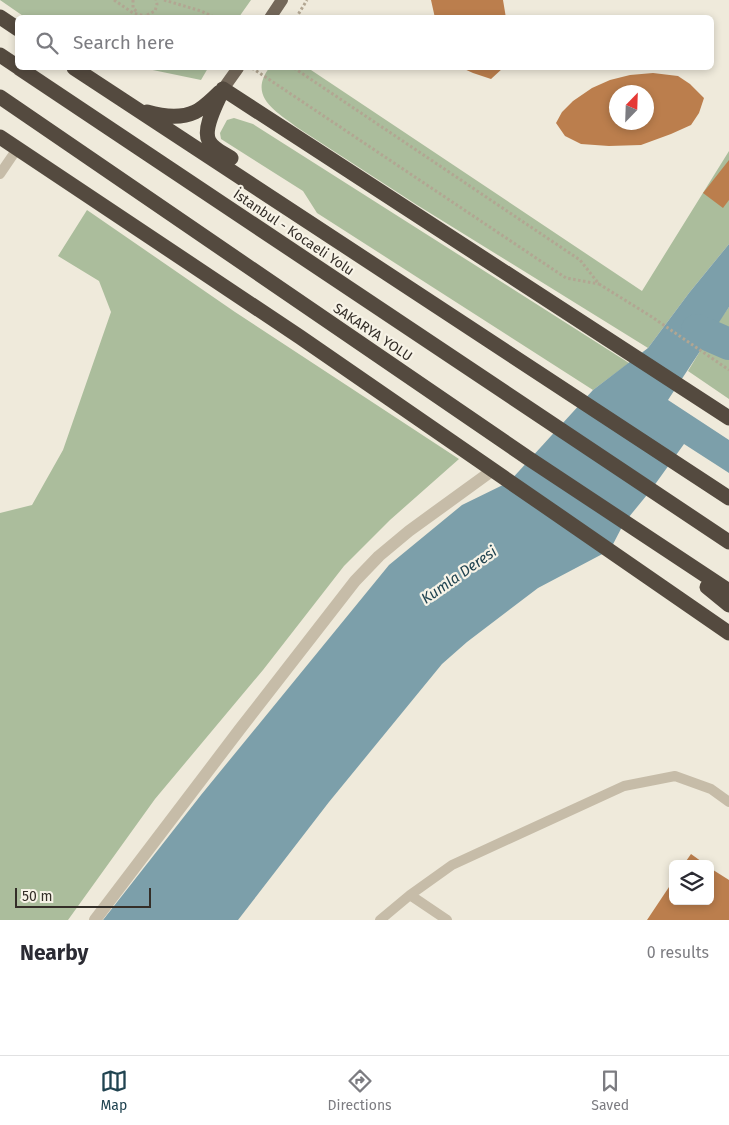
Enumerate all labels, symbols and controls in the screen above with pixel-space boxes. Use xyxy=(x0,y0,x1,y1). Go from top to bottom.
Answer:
search box xyxy=(15,15,714,70)
icon: search xyxy=(33,29,61,57)
text: Search here xyxy=(73,31,174,54)
north arrow xyxy=(609,85,654,130)
street label: İstanbul - Kocaeli Yolu xyxy=(230,185,358,279)
street label: SAKARYA YOLU xyxy=(330,300,415,365)
water label: Kumla Deresi xyxy=(418,542,500,608)
map controls xyxy=(669,860,714,905)
button: layers xyxy=(669,860,714,905)
scale bar xyxy=(15,885,151,908)
text: 50 m xyxy=(22,888,53,905)
text: Nearby xyxy=(20,940,88,966)
text: 0 results xyxy=(647,943,709,962)
tab: Map xyxy=(100,1067,128,1114)
tab: Directions xyxy=(327,1067,392,1114)
tab: Saved xyxy=(591,1067,629,1114)

